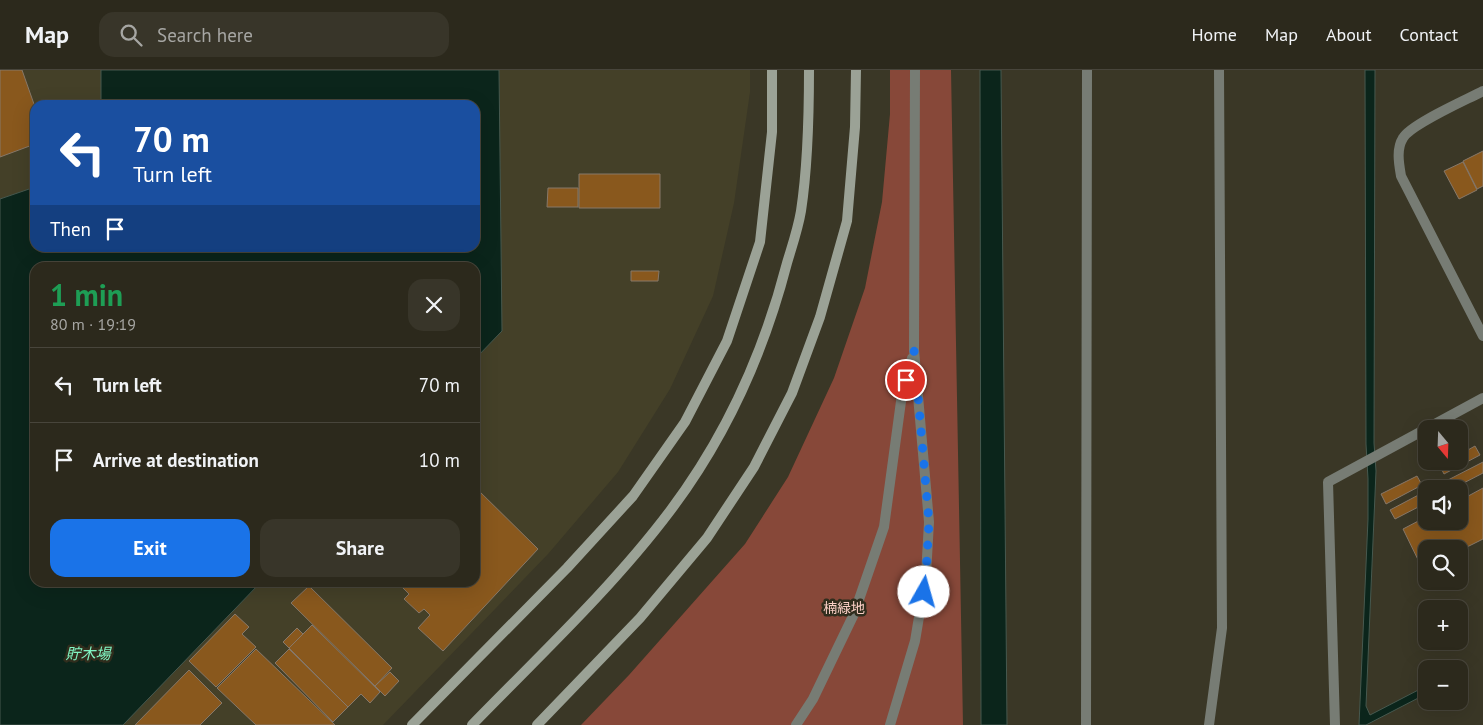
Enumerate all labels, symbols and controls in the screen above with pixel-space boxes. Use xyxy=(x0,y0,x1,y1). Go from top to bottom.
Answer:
search box xyxy=(99,12,449,57)
text: Map xyxy=(25,19,69,50)
icon: search xyxy=(117,21,145,49)
text: Search here xyxy=(157,23,253,47)
text: Home xyxy=(1191,23,1237,46)
text: Map xyxy=(1265,23,1298,46)
text: About xyxy=(1326,23,1372,46)
text: Contact xyxy=(1400,23,1458,46)
text: 70 m xyxy=(133,116,210,162)
icon: left xyxy=(50,120,115,185)
text: Turn left xyxy=(133,160,212,188)
icon: arrive xyxy=(101,215,129,243)
text: Then xyxy=(50,217,91,241)
text: 1 min xyxy=(50,275,123,314)
button: close xyxy=(408,279,460,331)
text: 80 m · 19:19 xyxy=(50,314,136,334)
pin xyxy=(885,359,927,401)
icon: arrive xyxy=(892,366,920,394)
icon: left xyxy=(50,371,78,399)
text: Turn left xyxy=(93,373,162,397)
text: 70 m xyxy=(419,373,460,397)
north arrow xyxy=(1418,420,1468,470)
map controls xyxy=(1418,420,1468,710)
icon: arrive xyxy=(50,446,78,474)
text: Arrive at destination xyxy=(93,448,259,472)
text: 10 m xyxy=(419,448,460,472)
button: sound xyxy=(1418,480,1468,530)
button: Exit xyxy=(50,519,250,577)
button: Share xyxy=(260,519,460,577)
button: search xyxy=(1418,540,1468,590)
position arrow xyxy=(897,565,949,617)
park label: 楠緑地 xyxy=(823,599,865,617)
button: + xyxy=(1418,600,1468,650)
water label: 貯木場 xyxy=(65,644,112,663)
button: − xyxy=(1418,660,1468,710)

